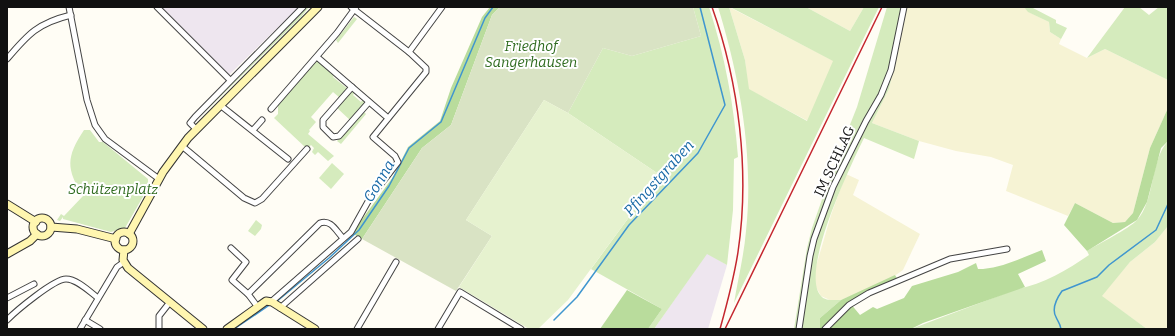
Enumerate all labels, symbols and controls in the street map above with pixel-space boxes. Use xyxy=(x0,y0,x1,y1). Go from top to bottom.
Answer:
park label: Friedhof Sangerhausen xyxy=(485,38,577,71)
street label: IM SCHLAG xyxy=(811,123,858,199)
water label: Pfingstgraben xyxy=(620,136,698,220)
water label: Gonna xyxy=(359,157,399,205)
park label: Schützenplatz xyxy=(68,181,158,198)

